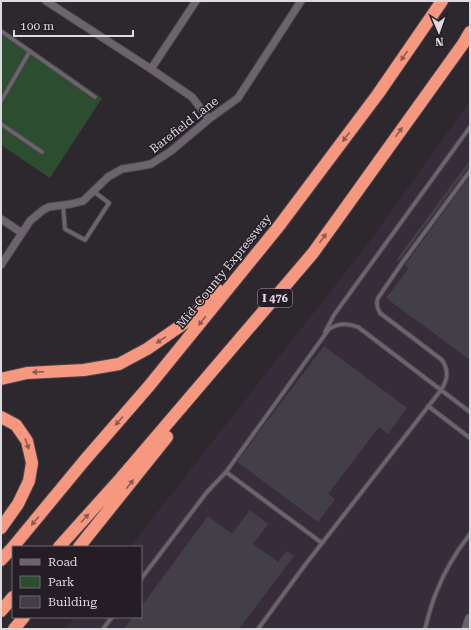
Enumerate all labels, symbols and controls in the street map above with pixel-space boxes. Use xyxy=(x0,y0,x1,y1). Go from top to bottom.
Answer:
scale bar xyxy=(14,12,133,38)
north arrow xyxy=(419,12,459,52)
text: 100 m xyxy=(20,19,54,33)
text: N xyxy=(434,35,444,48)
one-way arrow xyxy=(400,51,408,61)
street label: Barefield Lane xyxy=(147,94,221,156)
one-way arrow xyxy=(395,127,403,138)
one-way arrow xyxy=(342,131,351,142)
street label: Mid-County Expressway xyxy=(174,211,275,331)
one-way arrow xyxy=(319,233,327,243)
road number: I 476 xyxy=(258,289,292,307)
one-way arrow xyxy=(197,316,206,327)
one-way arrow xyxy=(155,336,166,344)
one-way arrow xyxy=(32,369,44,376)
one-way arrow xyxy=(114,416,123,427)
one-way arrow xyxy=(24,438,30,450)
one-way arrow xyxy=(125,478,134,489)
one-way arrow xyxy=(80,513,90,523)
one-way arrow xyxy=(30,515,39,526)
legend xyxy=(12,546,142,618)
text: Road xyxy=(48,555,78,569)
text: Park xyxy=(48,575,75,589)
text: Building xyxy=(48,595,97,609)

